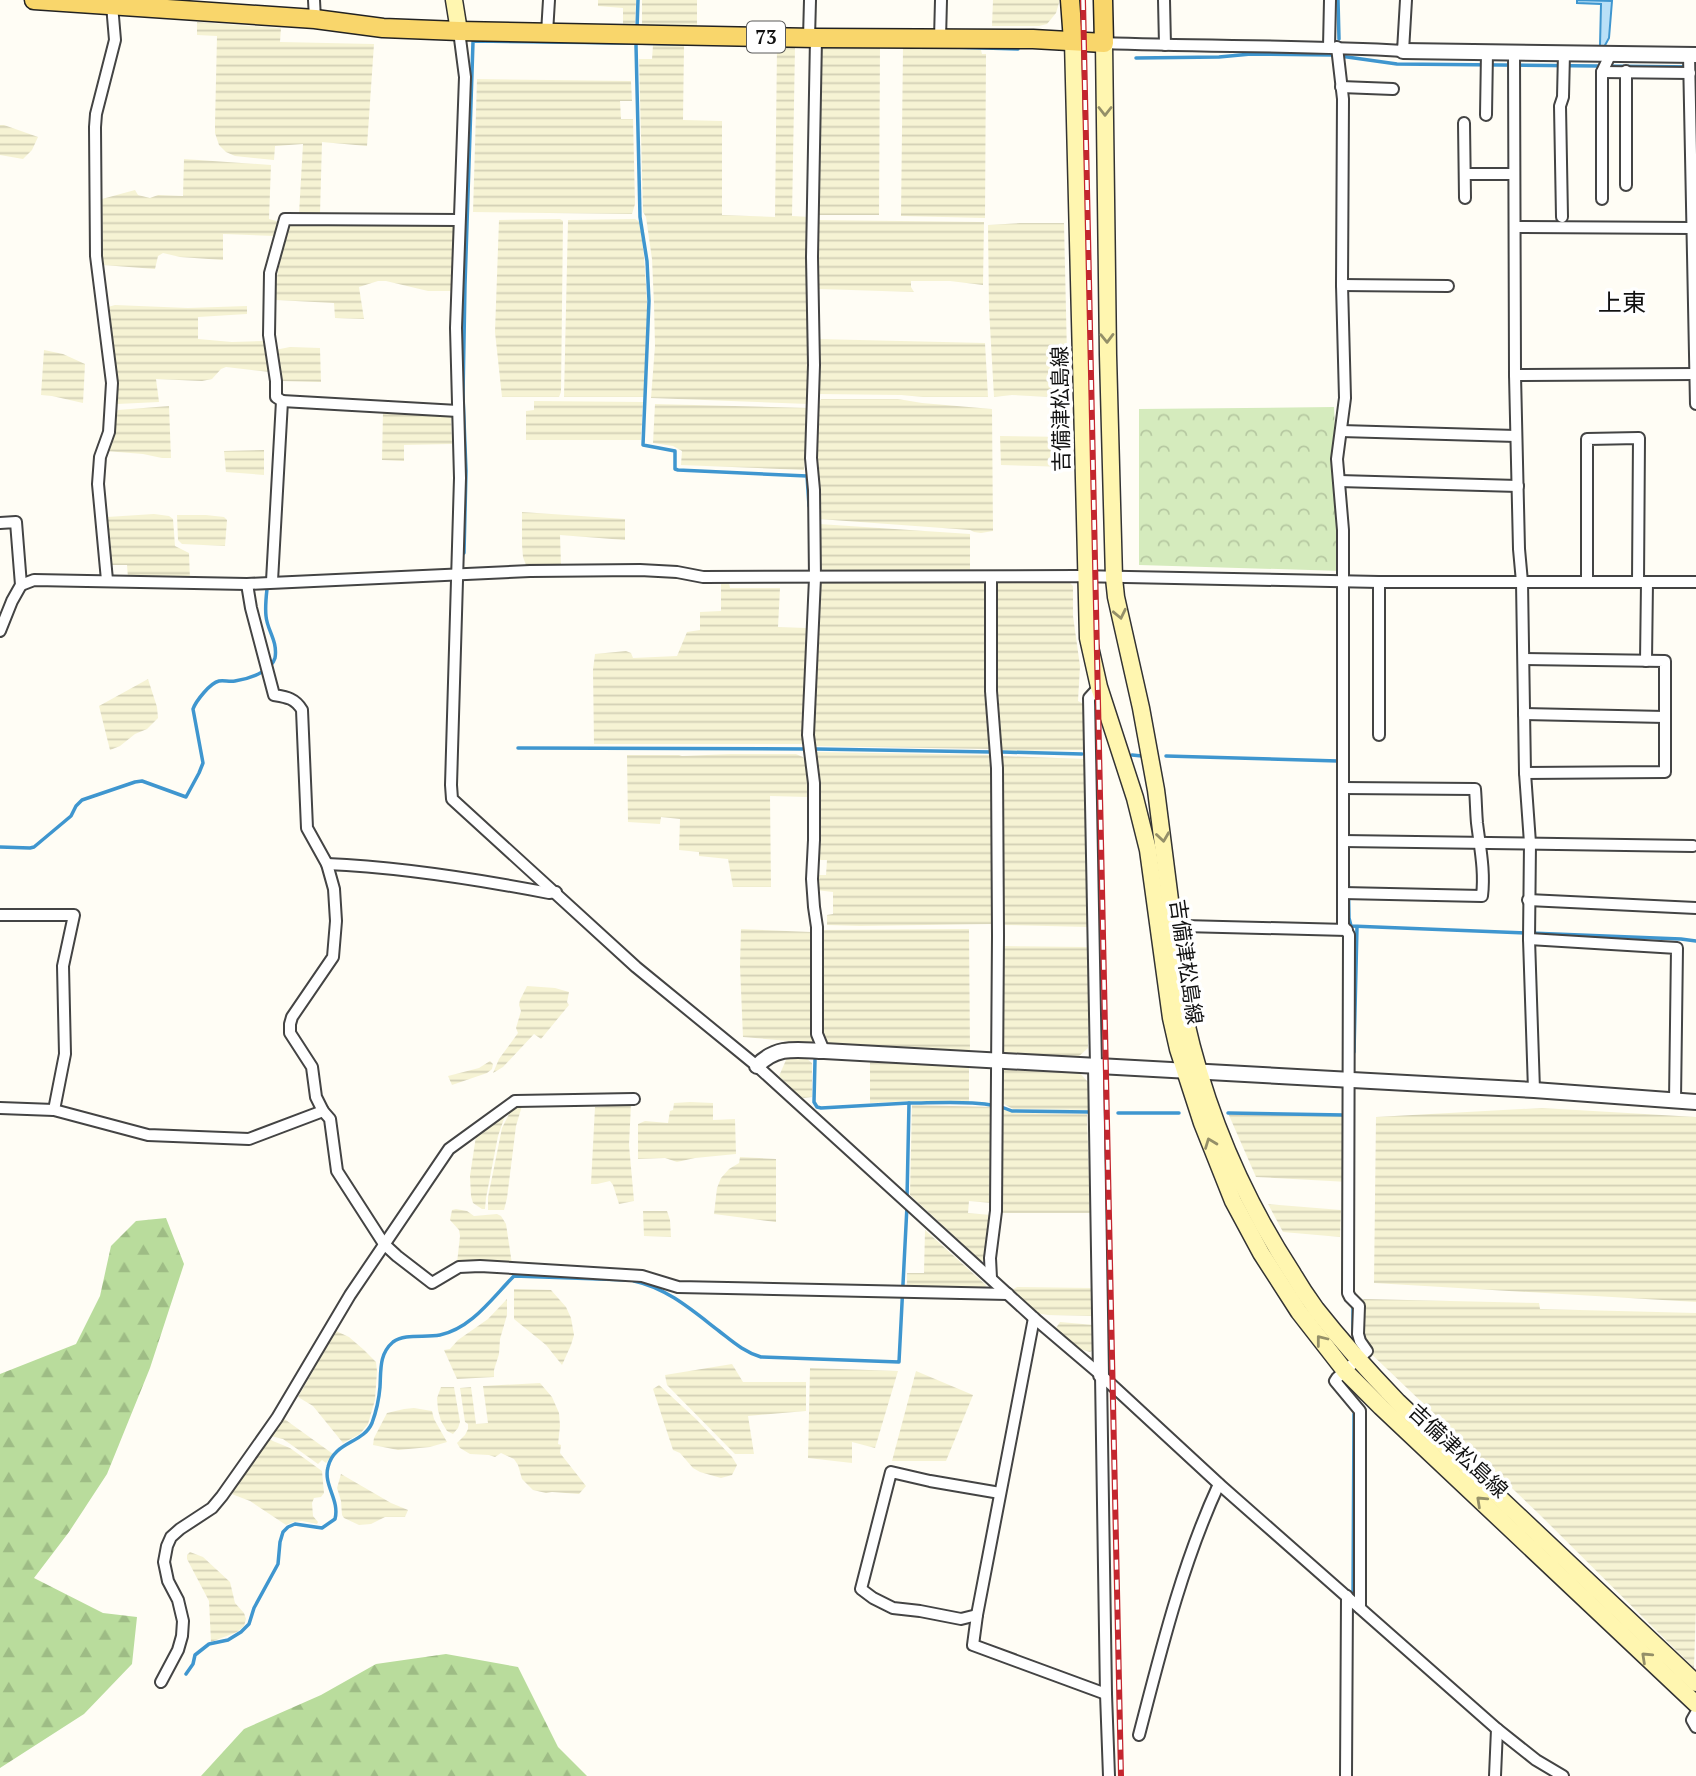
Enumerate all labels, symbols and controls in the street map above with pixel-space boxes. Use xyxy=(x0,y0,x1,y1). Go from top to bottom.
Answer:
road number: 73 xyxy=(747,22,785,52)
one-way arrow xyxy=(1097,106,1113,117)
district label: 上東 xyxy=(1598,286,1646,318)
one-way arrow xyxy=(1100,333,1115,344)
street label: 吉備津松島線 xyxy=(1045,346,1075,472)
one-way arrow xyxy=(1112,608,1126,620)
one-way arrow xyxy=(1155,832,1170,843)
street label: 吉備津松島線 xyxy=(1164,898,1210,1026)
one-way arrow xyxy=(1204,1137,1218,1149)
one-way arrow xyxy=(1316,1335,1329,1348)
street label: 吉備津松島線 xyxy=(1403,1397,1514,1503)
one-way arrow xyxy=(1476,1497,1489,1510)
one-way arrow xyxy=(1641,1653,1654,1666)

